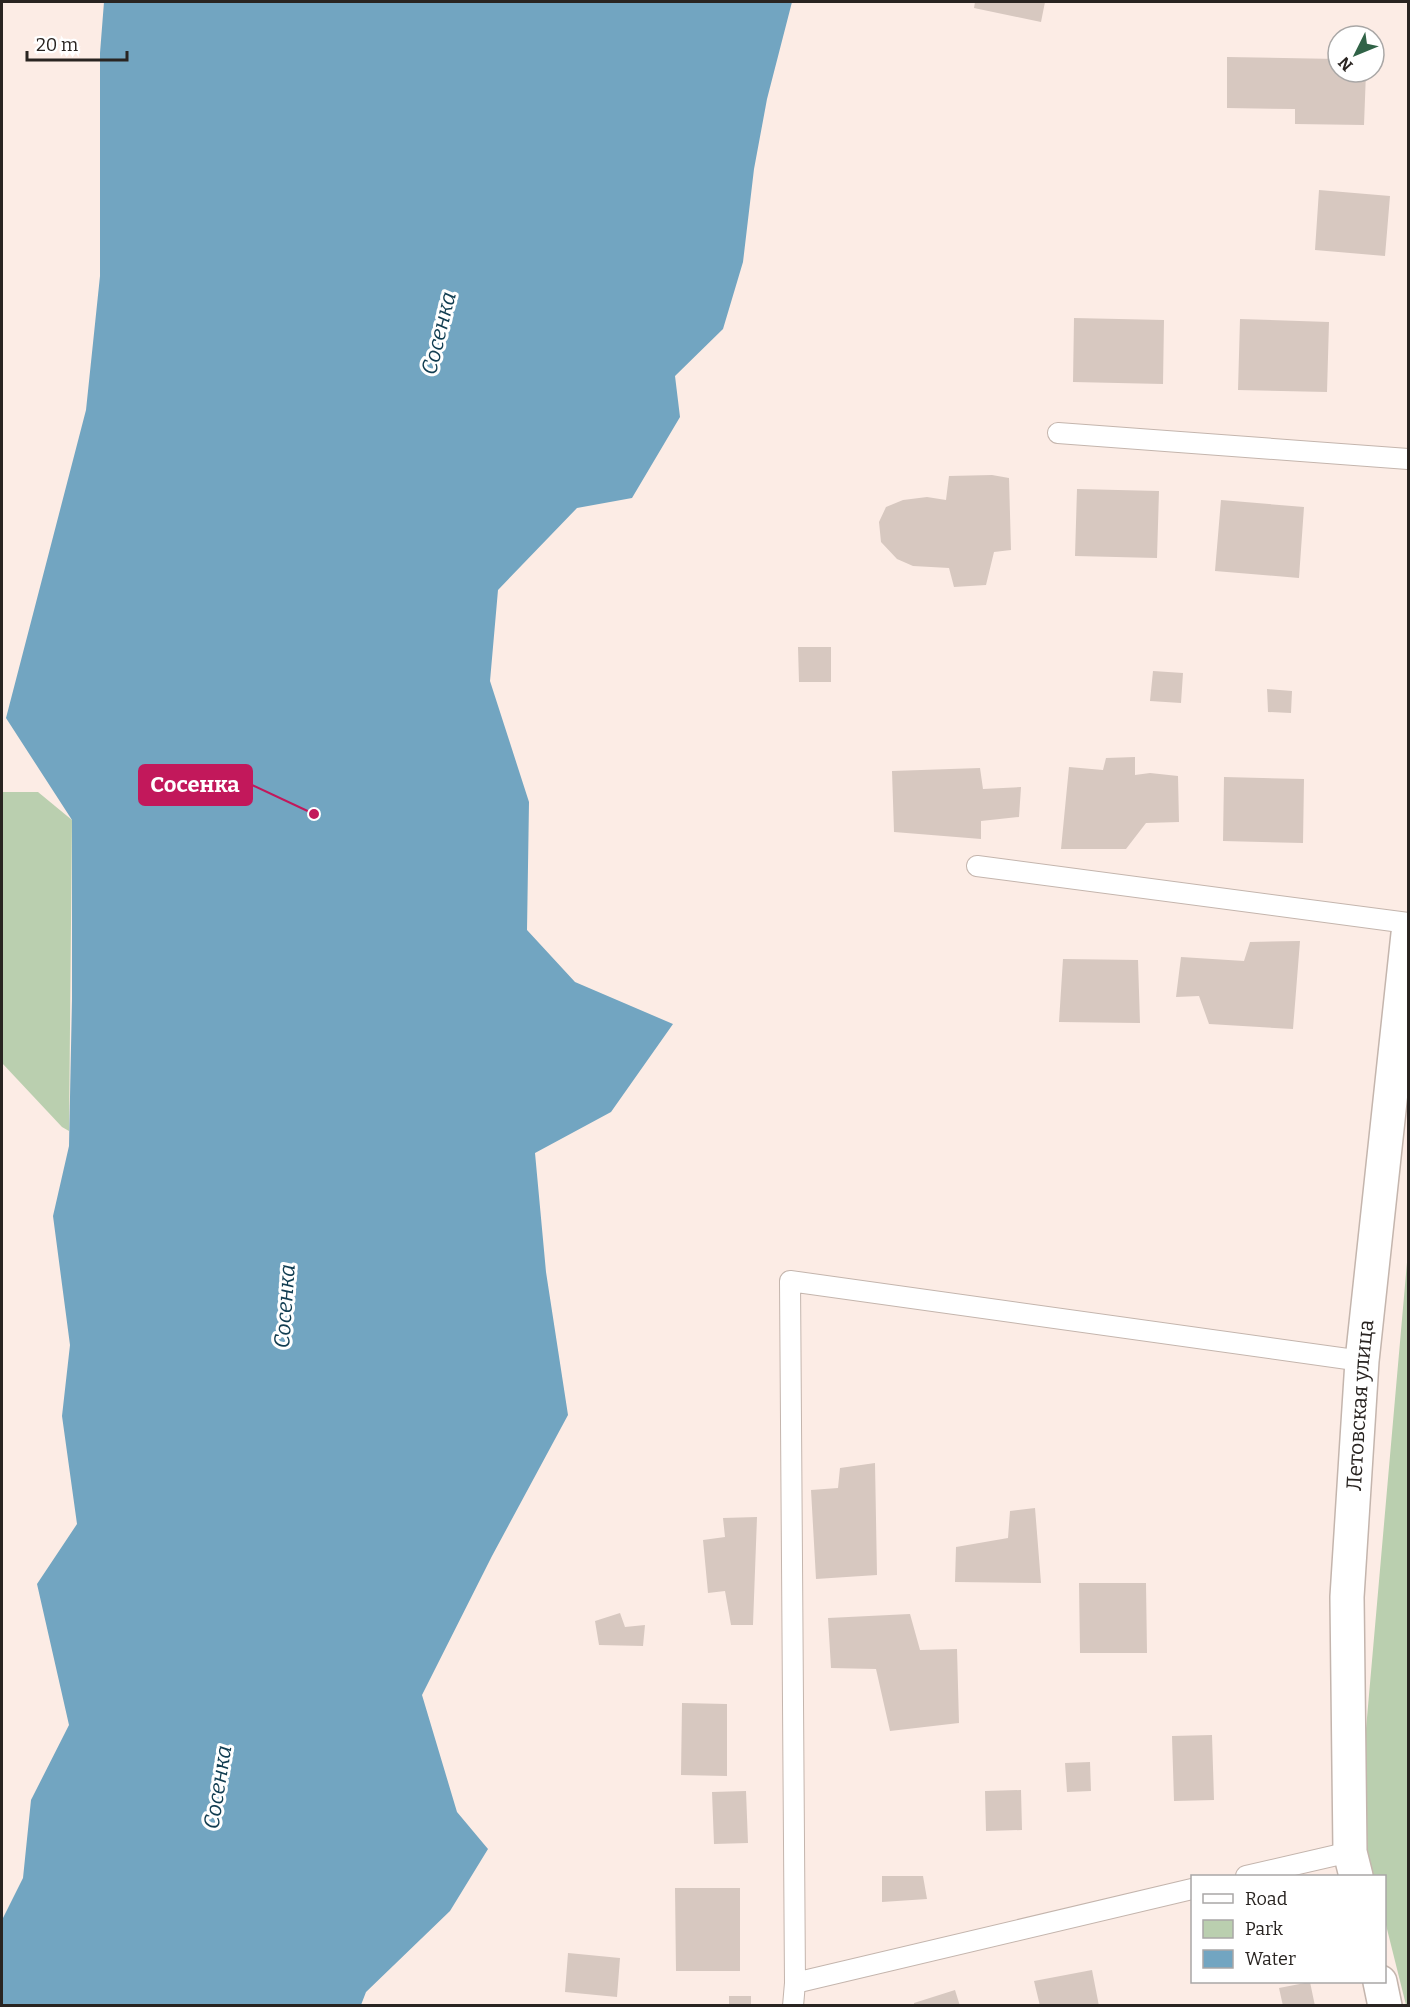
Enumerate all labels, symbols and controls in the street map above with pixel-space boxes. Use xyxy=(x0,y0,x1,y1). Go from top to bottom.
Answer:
scale bar xyxy=(27,24,128,62)
north arrow xyxy=(1326,24,1386,84)
text: 20 m xyxy=(36,34,78,56)
text: N xyxy=(1334,53,1357,75)
water label: Сосенка xyxy=(415,289,462,377)
callout: Сосенка xyxy=(139,765,252,805)
text: Сосенка xyxy=(150,771,240,798)
water label: Сосенка xyxy=(268,1263,301,1349)
street label: Летовская улица xyxy=(1341,1318,1379,1492)
water label: Сосенка xyxy=(198,1743,237,1831)
legend xyxy=(1191,1875,1386,1983)
text: Road xyxy=(1245,1888,1288,1910)
text: Park xyxy=(1245,1918,1284,1940)
text: Water xyxy=(1245,1948,1296,1970)

